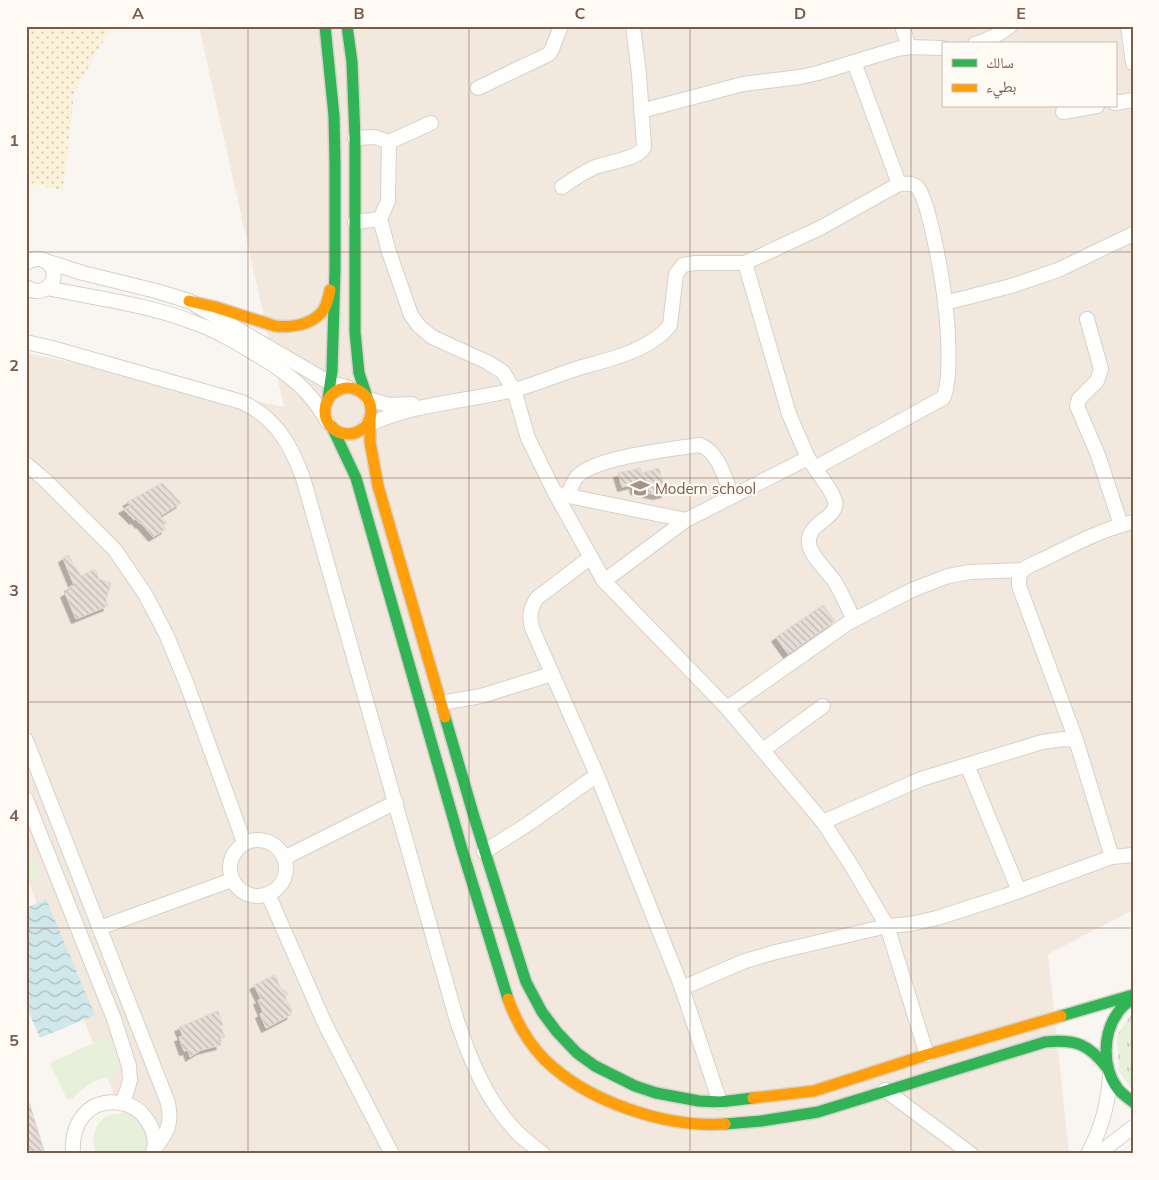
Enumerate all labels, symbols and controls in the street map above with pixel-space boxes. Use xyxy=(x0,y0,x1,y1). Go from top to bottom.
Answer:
text: A xyxy=(132,3,144,23)
text: B xyxy=(353,3,365,23)
text: C xyxy=(575,3,586,23)
text: D xyxy=(794,3,806,23)
text: E xyxy=(1016,3,1026,23)
legend xyxy=(942,42,1116,108)
text: سالك xyxy=(986,53,1014,72)
text: بطيء xyxy=(986,77,1016,99)
text: 1 xyxy=(9,130,19,150)
text: 2 xyxy=(9,355,19,375)
school or university icon: Modern school xyxy=(629,477,651,499)
place label: Modern school xyxy=(655,479,756,498)
text: 3 xyxy=(9,580,19,600)
text: 4 xyxy=(9,805,19,825)
text: 5 xyxy=(9,1030,19,1050)

